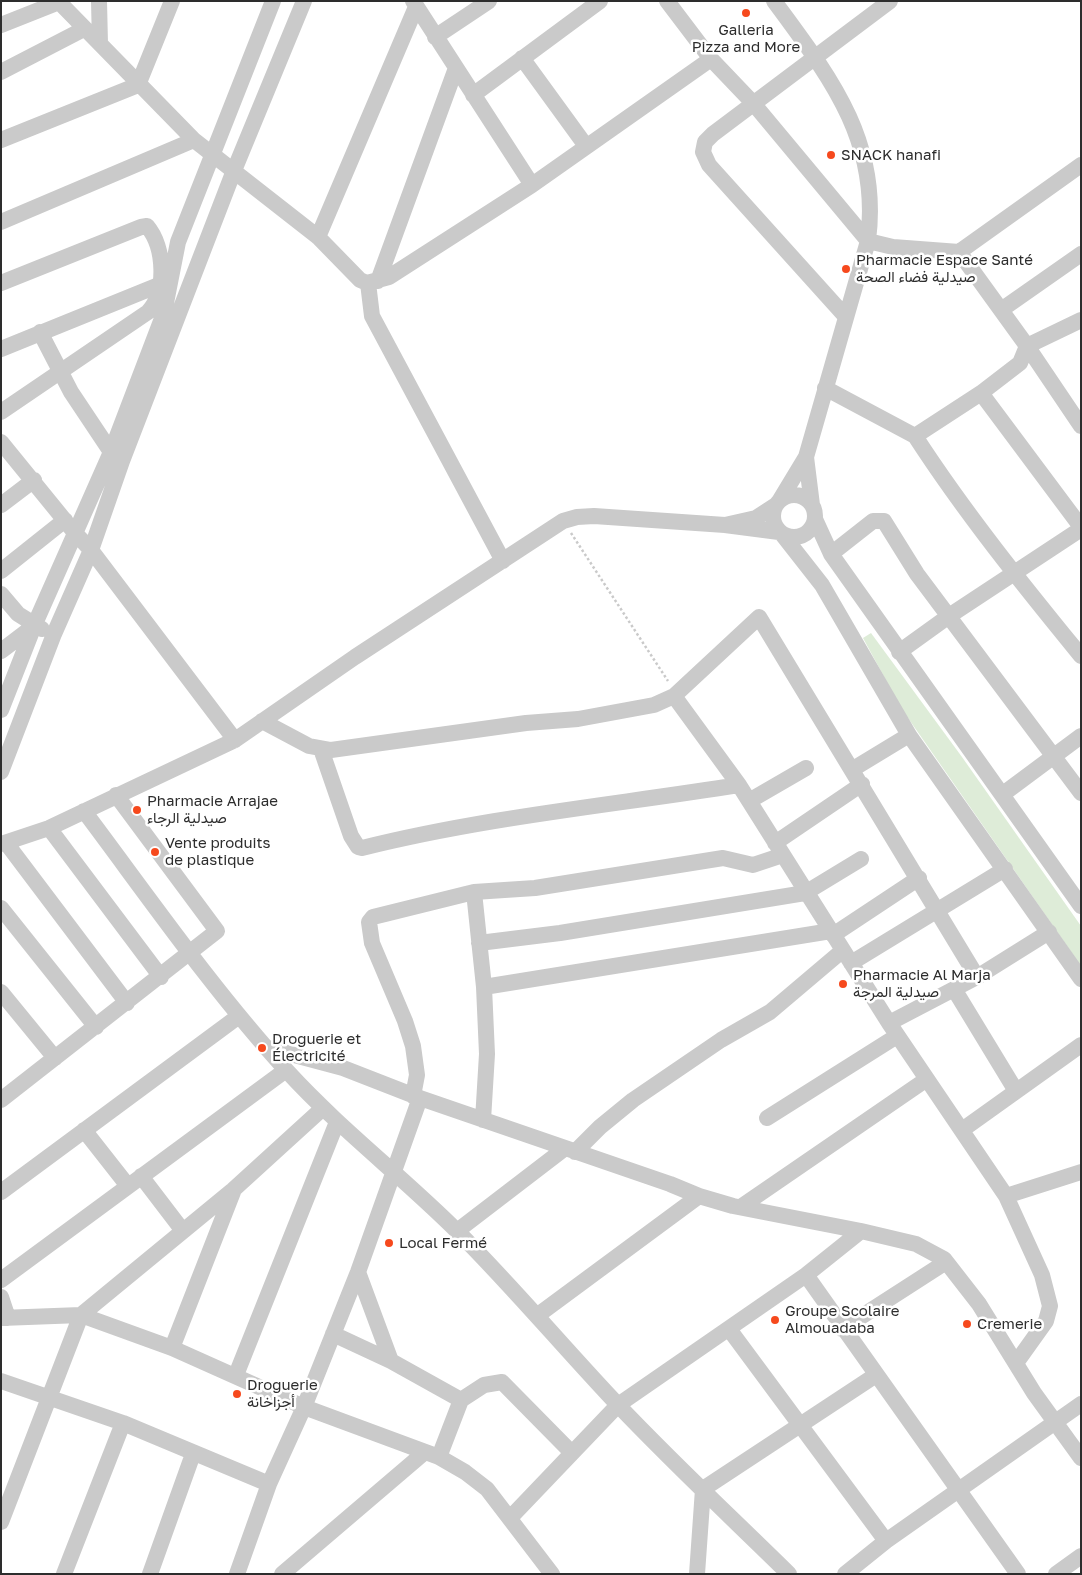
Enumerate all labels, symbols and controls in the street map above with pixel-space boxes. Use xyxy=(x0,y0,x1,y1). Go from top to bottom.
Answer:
marker: Galleria Pizza and More xyxy=(740,7,752,19)
place label: Galleria Pizza and More xyxy=(692,21,800,56)
place label: SNACK hanafi xyxy=(841,146,941,164)
marker: SNACK hanafi xyxy=(825,149,837,161)
place label: Pharmacie Espace Santé صيدلية فضاء الصحة xyxy=(856,251,1033,286)
marker: Pharmacie Espace Santé صيدلية فضاء الصحة xyxy=(840,263,852,275)
place label: Pharmacie Arrajae صيدلية الرجاء xyxy=(147,792,278,827)
marker: Pharmacie Arrajae صيدلية الرجاء xyxy=(131,804,143,816)
place label: Vente produits de plastique xyxy=(165,834,271,869)
marker: Vente produits de plastique xyxy=(149,846,161,858)
place label: Pharmacie Al Marja صيدلية المرجة xyxy=(853,966,991,1001)
marker: Pharmacie Al Marja صيدلية المرجة xyxy=(837,978,849,990)
place label: Droguerie et Électricité xyxy=(272,1030,361,1065)
marker: Droguerie et Électricité xyxy=(256,1042,268,1054)
place label: Local Fermé xyxy=(399,1234,487,1252)
marker: Local Fermé xyxy=(383,1237,395,1249)
place label: Groupe Scolaire Almouadaba xyxy=(785,1302,899,1337)
marker: Groupe Scolaire Almouadaba xyxy=(769,1314,781,1326)
place label: Cremerie xyxy=(977,1315,1042,1333)
marker: Cremerie xyxy=(961,1318,973,1330)
place label: Droguerie أجزاخانة xyxy=(247,1376,318,1411)
marker: Droguerie أجزاخانة xyxy=(231,1388,243,1400)

